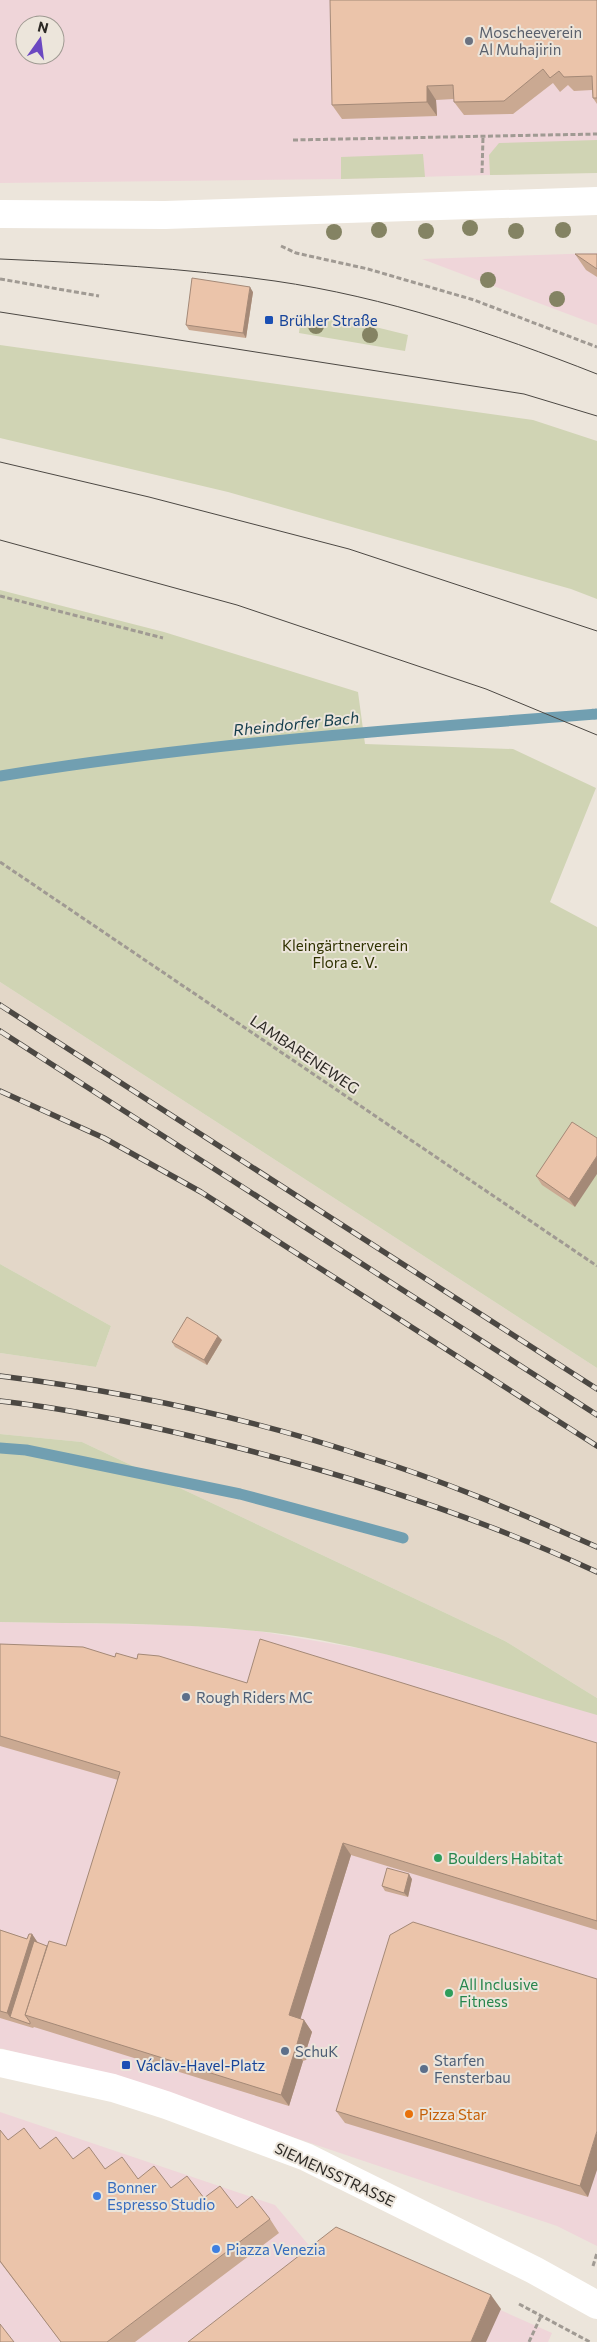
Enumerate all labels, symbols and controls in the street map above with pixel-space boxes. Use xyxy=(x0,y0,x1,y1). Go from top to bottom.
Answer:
north arrow xyxy=(15,15,65,65)
text: N xyxy=(36,17,50,36)
place label: Moscheeverein Al Muhajirin xyxy=(479,23,582,58)
marker: Moscheeverein Al Muhajirin xyxy=(463,35,475,47)
place label: Brühler Straße xyxy=(279,311,378,329)
marker: Brühler Straße xyxy=(263,314,275,326)
water label: Rheindorfer Bach xyxy=(232,707,360,739)
park label: Kleingärtnerverein Flora e. V. xyxy=(282,936,408,971)
street label: LAMBARENEWEG xyxy=(247,1011,363,1097)
place label: Rough Riders MC xyxy=(196,1688,313,1706)
marker: Rough Riders MC xyxy=(180,1691,192,1703)
place label: Boulders Habitat xyxy=(448,1849,563,1867)
marker: Boulders Habitat xyxy=(432,1852,444,1864)
place label: All Inclusive Fitness xyxy=(459,1975,538,2010)
marker: All Inclusive Fitness xyxy=(443,1987,455,1999)
place label: SchuK xyxy=(295,2042,338,2060)
marker: SchuK xyxy=(279,2045,291,2057)
place label: Starfen Fensterbau xyxy=(434,2051,511,2086)
place label: Václav-Havel-Platz xyxy=(136,2056,265,2074)
marker: Václav-Havel-Platz xyxy=(120,2059,132,2071)
marker: Starfen Fensterbau xyxy=(418,2063,430,2075)
place label: Pizza Star xyxy=(419,2105,487,2123)
marker: Pizza Star xyxy=(403,2108,415,2120)
street label: SIEMENSSTRASSE xyxy=(272,2138,398,2210)
place label: Bonner Espresso Studio xyxy=(107,2178,215,2213)
marker: Bonner Espresso Studio xyxy=(91,2190,103,2202)
place label: Piazza Venezia xyxy=(226,2240,326,2258)
marker: Piazza Venezia xyxy=(210,2243,222,2255)

